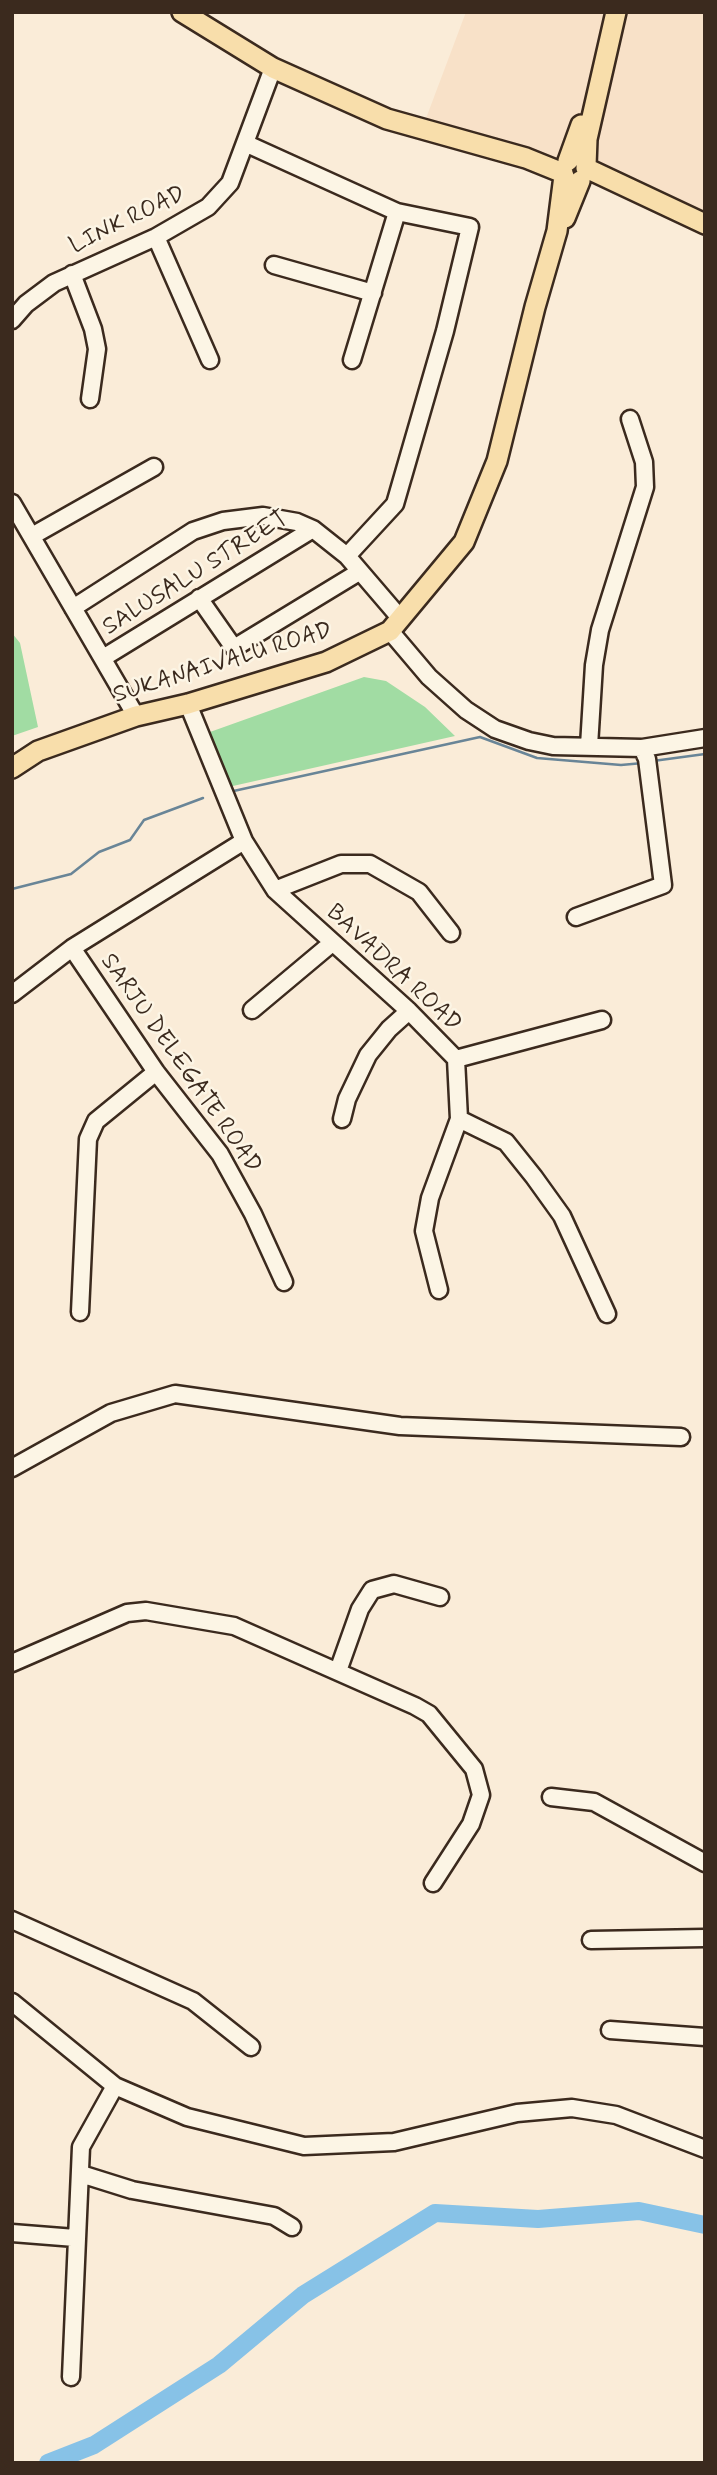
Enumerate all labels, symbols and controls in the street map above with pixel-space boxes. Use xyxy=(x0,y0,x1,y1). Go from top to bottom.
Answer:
street label: LINK ROAD xyxy=(65,181,191,261)
street label: SALUSALU STREET xyxy=(98,505,294,643)
street label: SUKANAIVALU ROAD xyxy=(110,617,336,711)
street label: BAVADRA ROAD xyxy=(319,899,467,1039)
street label: SARJU DELEGATE ROAD xyxy=(93,949,267,1179)

